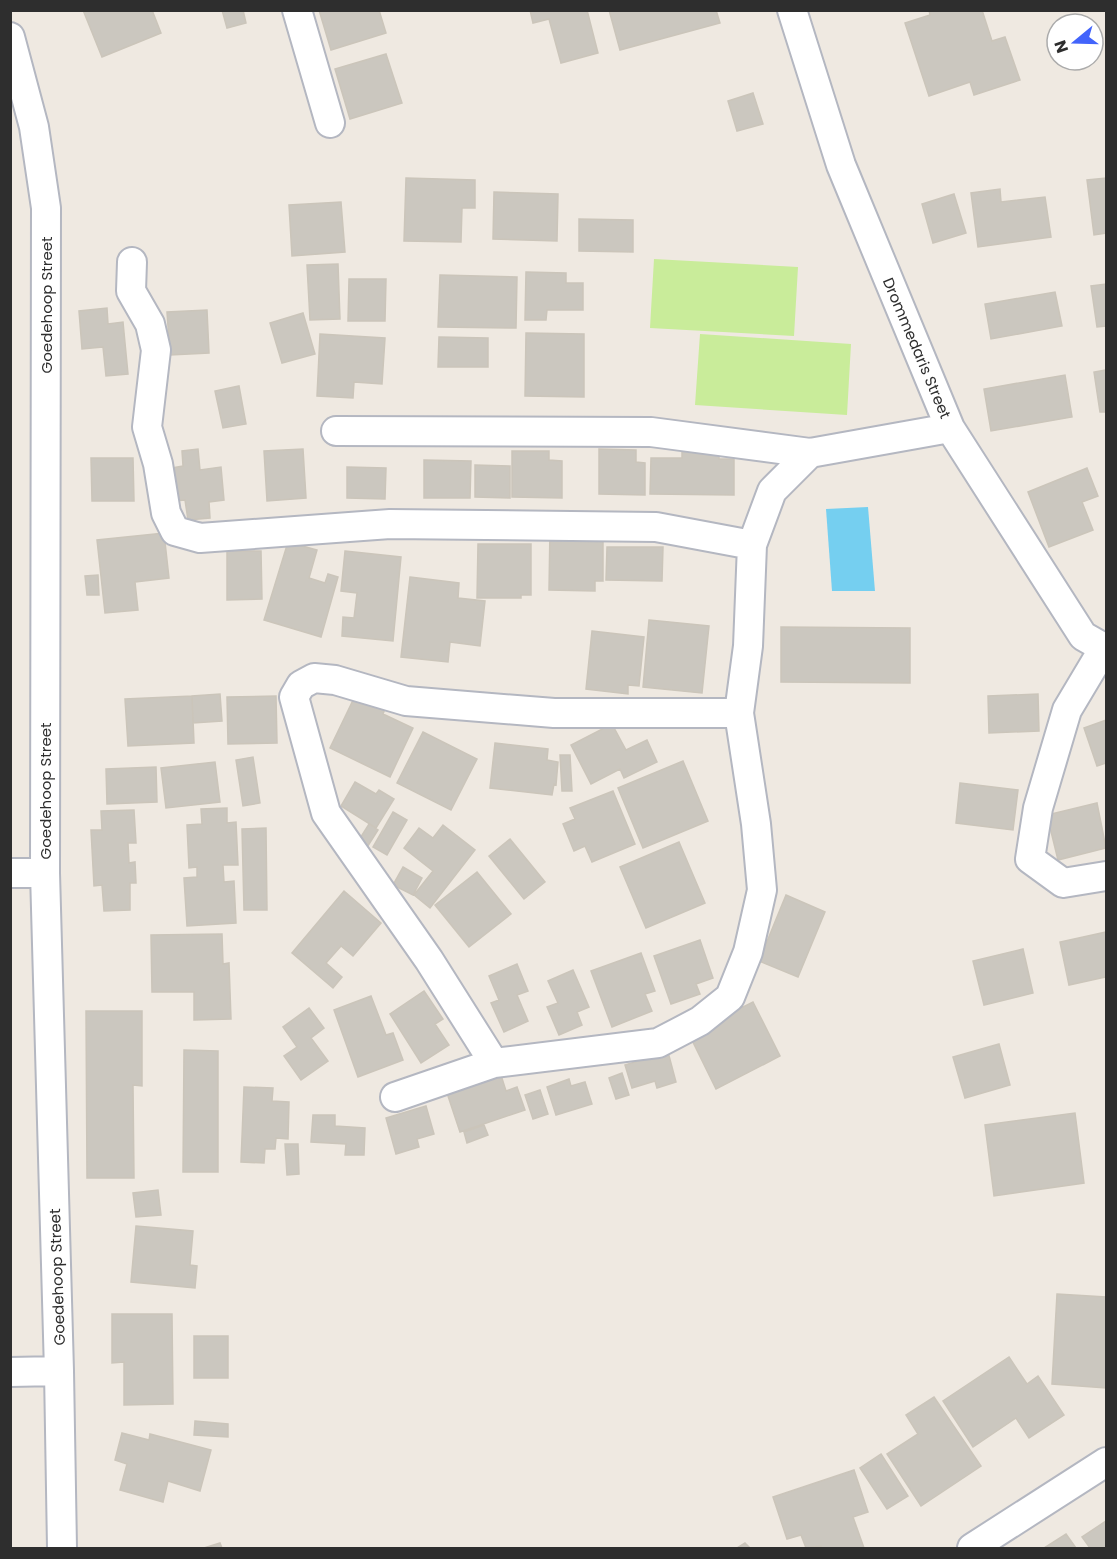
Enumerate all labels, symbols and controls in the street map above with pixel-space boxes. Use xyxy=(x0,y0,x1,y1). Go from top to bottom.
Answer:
north arrow xyxy=(1045,12,1105,72)
text: N xyxy=(1048,37,1074,56)
street label: Goedehoop Street xyxy=(36,237,57,373)
street label: Drommedaris Street xyxy=(878,274,956,422)
street label: Goedehoop Street xyxy=(35,723,56,859)
street label: Goedehoop Street xyxy=(44,1208,70,1346)

